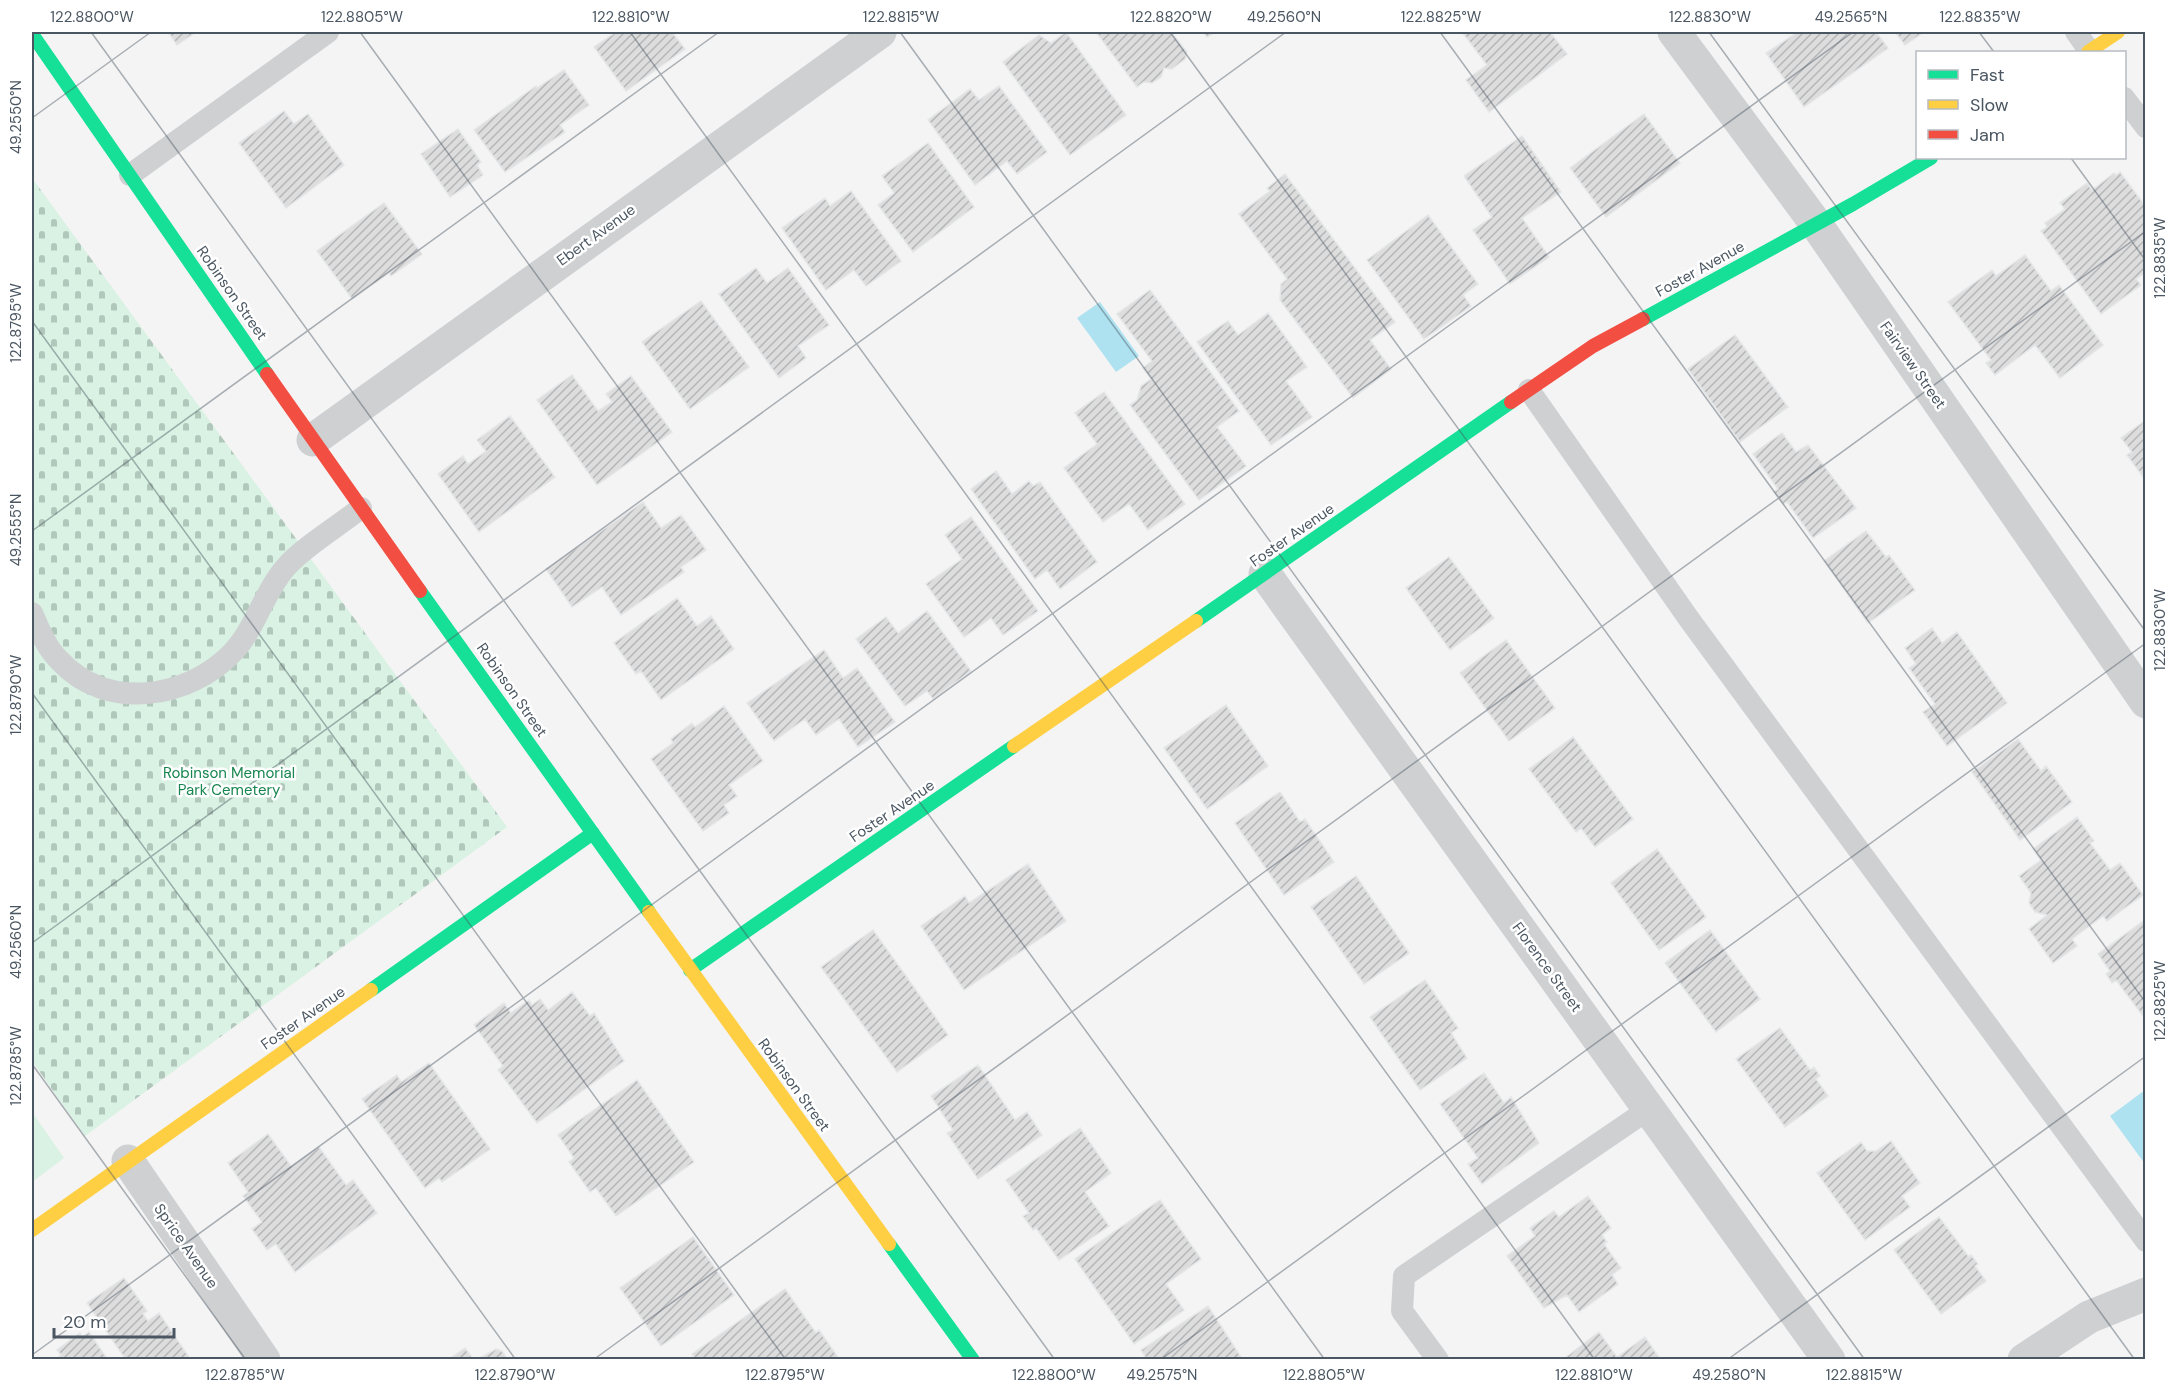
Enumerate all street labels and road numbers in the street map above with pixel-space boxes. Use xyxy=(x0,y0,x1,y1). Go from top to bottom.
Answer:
street label: Ebert Avenue xyxy=(553,200,639,270)
street label: Foster Avenue xyxy=(1652,236,1748,302)
street label: Robinson Street xyxy=(192,242,272,344)
street label: Fairview Street xyxy=(1875,317,1951,413)
street label: Foster Avenue xyxy=(1246,499,1338,571)
street label: Robinson Street xyxy=(472,639,552,741)
street label: Foster Avenue xyxy=(846,775,938,847)
street label: Florence Street xyxy=(1508,918,1586,1016)
street label: Foster Avenue xyxy=(257,982,349,1054)
street label: Robinson Street xyxy=(753,1034,835,1136)
street label: Sprice Avenue xyxy=(149,1200,223,1292)

